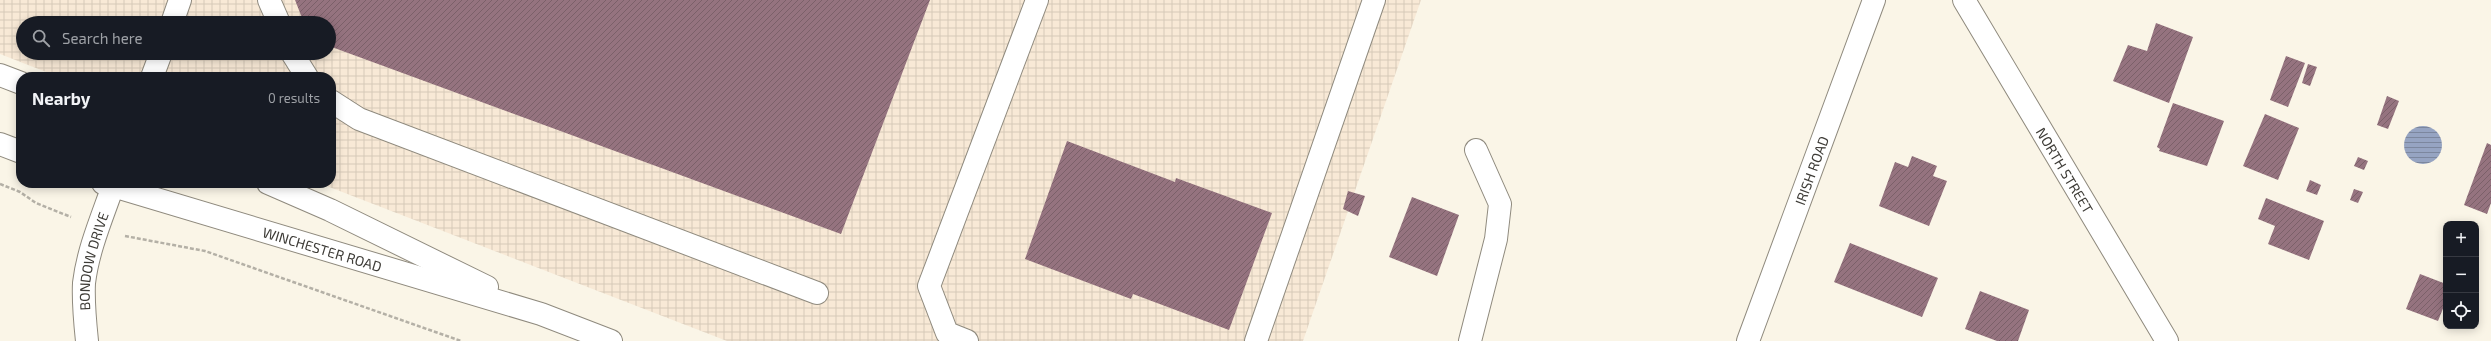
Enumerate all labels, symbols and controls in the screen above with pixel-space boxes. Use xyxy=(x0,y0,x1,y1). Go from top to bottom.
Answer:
search box xyxy=(16,16,336,60)
icon: search xyxy=(30,27,52,49)
text: Search here xyxy=(62,29,143,47)
text: Nearby xyxy=(32,88,90,108)
text: 0 results xyxy=(268,90,320,106)
street label: NORTH STREET xyxy=(2033,124,2097,216)
street label: IRISH ROAD xyxy=(1791,133,1832,207)
street label: BONDOW DRIVE xyxy=(75,209,111,311)
map controls xyxy=(2443,221,2479,329)
button: + xyxy=(2443,221,2479,257)
street label: WINCHESTER ROAD xyxy=(261,223,384,274)
button: − xyxy=(2443,257,2479,293)
button: locate xyxy=(2443,293,2479,329)

